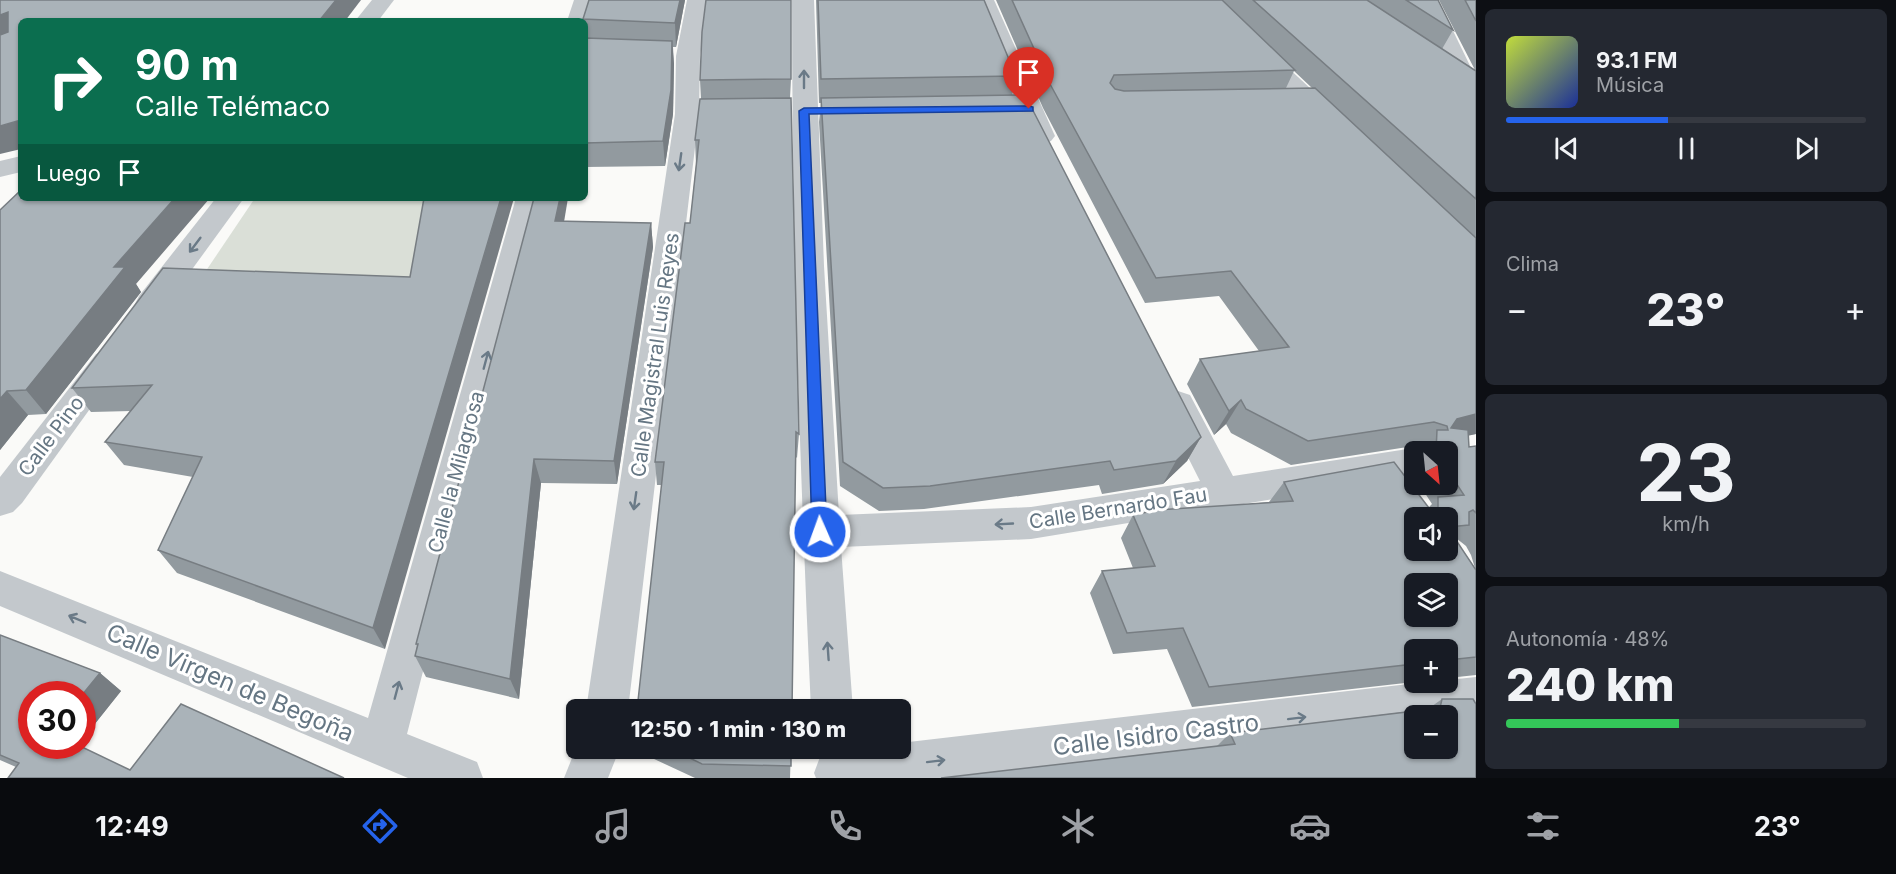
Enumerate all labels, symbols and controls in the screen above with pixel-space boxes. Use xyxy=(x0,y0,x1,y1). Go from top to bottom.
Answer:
text: 90 m xyxy=(135,39,239,90)
icon: right xyxy=(36,42,114,120)
pin xyxy=(1003,47,1054,109)
text: 93.1 FM xyxy=(1596,47,1678,73)
icon: arrive xyxy=(1012,56,1045,89)
one-way arrow xyxy=(798,69,810,89)
text: Música xyxy=(1596,73,1664,97)
text: Calle Telémaco xyxy=(135,90,330,123)
icon: previous xyxy=(1550,132,1583,165)
icon: pause xyxy=(1670,132,1703,165)
icon: next xyxy=(1790,132,1823,165)
one-way arrow xyxy=(675,152,686,172)
icon: arrive xyxy=(113,156,146,189)
text: Luego xyxy=(36,160,101,186)
street label: Calle Magistral Luis Reyes xyxy=(626,231,684,479)
one-way arrow xyxy=(189,236,202,252)
text: Clima xyxy=(1506,252,1559,276)
text: 23° xyxy=(1647,282,1725,337)
text: − xyxy=(1506,289,1528,329)
text: + xyxy=(1844,289,1866,329)
one-way arrow xyxy=(481,351,493,370)
street label: Calle la Milagrosa xyxy=(423,388,489,556)
street label: Calle Pino xyxy=(13,391,89,481)
text: 23 xyxy=(1636,425,1736,520)
north arrow xyxy=(1404,441,1458,495)
map controls xyxy=(1404,441,1458,759)
street label: Calle Bernardo Fau xyxy=(1027,482,1209,534)
one-way arrow xyxy=(630,491,641,511)
position arrow xyxy=(788,500,852,564)
button: sound xyxy=(1404,507,1458,561)
text: km/h xyxy=(1662,512,1710,536)
one-way arrow xyxy=(994,518,1014,529)
button: layers xyxy=(1404,573,1458,627)
one-way arrow xyxy=(68,613,86,624)
street label: Calle Virgen de Begoña xyxy=(102,617,358,748)
text: Autonomía · 48% xyxy=(1506,627,1669,651)
button: + xyxy=(1404,639,1458,693)
one-way arrow xyxy=(823,642,834,662)
text: 240 km xyxy=(1506,657,1674,712)
speed limit sign: 30 xyxy=(18,681,96,759)
one-way arrow xyxy=(392,681,403,700)
button: − xyxy=(1404,705,1458,759)
street label: Calle Isidro Castro xyxy=(1051,707,1261,762)
one-way arrow xyxy=(1286,713,1306,724)
text: 12:50 · 1 min · 130 m xyxy=(631,716,846,742)
one-way arrow xyxy=(926,755,946,766)
icon: directions xyxy=(359,805,401,847)
icon: music xyxy=(592,805,634,847)
icon: phone xyxy=(824,805,866,847)
icon: climate xyxy=(1057,805,1099,847)
icon: car xyxy=(1289,805,1331,847)
icon: filters xyxy=(1522,805,1564,847)
text: 12:49 xyxy=(95,810,169,843)
text: 23° xyxy=(1754,810,1801,843)

